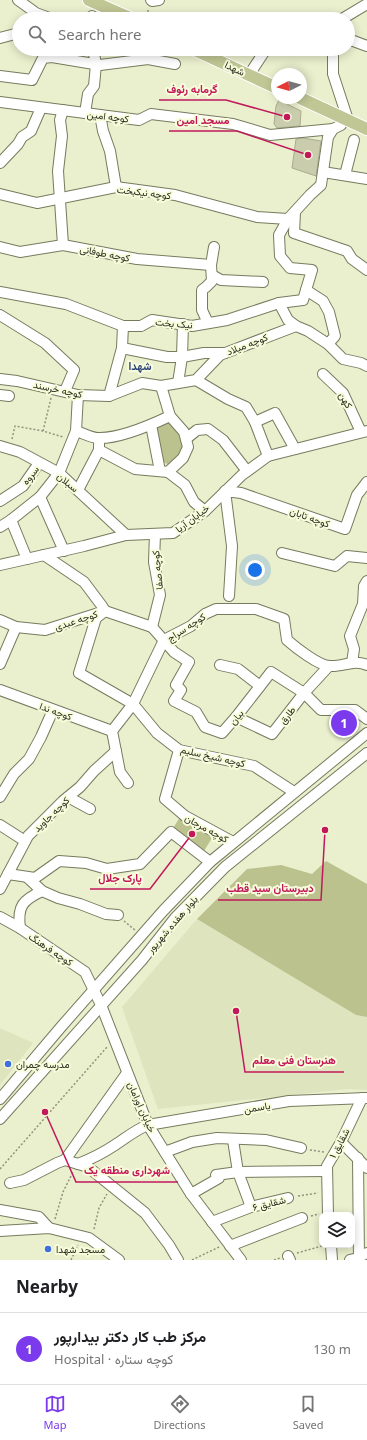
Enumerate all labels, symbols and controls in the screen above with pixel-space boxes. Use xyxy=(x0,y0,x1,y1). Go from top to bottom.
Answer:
search box xyxy=(12,12,355,56)
icon: search xyxy=(26,23,48,45)
text: Search here xyxy=(58,24,141,44)
street label: شهدا xyxy=(223,57,247,79)
north arrow xyxy=(271,68,307,104)
callout: گرمابه رئوف xyxy=(159,77,226,100)
text: گرمابه رئوف xyxy=(167,81,218,96)
street label: کوچه امین xyxy=(86,106,130,127)
callout: مسجد امین xyxy=(169,108,237,131)
text: مسجد امین xyxy=(177,112,229,127)
street label: کوچه نیکبخت xyxy=(116,182,172,203)
street label: کوچه طوفانی xyxy=(79,241,132,266)
street label: نیک بخت xyxy=(155,314,193,332)
street label: کوچه میلاد xyxy=(224,330,271,359)
district label: شهدا xyxy=(128,358,152,373)
street label: کوچه خرسند xyxy=(32,377,84,402)
street label: کهن xyxy=(336,389,356,411)
street label: سروه xyxy=(18,462,42,487)
street label: سبلان xyxy=(54,469,82,495)
street label: خیابان آریا xyxy=(172,500,212,535)
street label: کوچه تابان xyxy=(288,503,332,532)
street label: کوچه صفا xyxy=(148,549,167,590)
your location xyxy=(245,560,265,580)
street label: کوچه عبدی xyxy=(53,606,100,634)
street label: کوچه سراج xyxy=(164,609,209,646)
street label: کوچه ندا xyxy=(37,699,75,724)
street label: طارق xyxy=(276,703,299,727)
street label: بیان xyxy=(226,706,247,728)
pin: 1 xyxy=(331,708,357,738)
street label: کوچه شیخ سلیم xyxy=(179,742,247,771)
street label: کوچه جاوید xyxy=(30,793,73,836)
street label: کوچه مرجان xyxy=(182,810,232,847)
callout: پارک جلال xyxy=(90,866,150,889)
text: پارک جلال xyxy=(98,870,142,886)
callout: دبیرستان سید قطب xyxy=(218,877,321,900)
text: دبیرستان سید قطب xyxy=(226,880,314,895)
street label: بلوار هفده شهریور xyxy=(143,892,201,956)
street label: کوچه فرهنگ xyxy=(25,929,76,970)
callout: هنرستان فنی معلم xyxy=(245,1049,344,1072)
text: هنرستان فنی معلم xyxy=(252,1052,336,1068)
place label: مدرسه چمران xyxy=(16,1057,70,1072)
marker: مدرسه چمران xyxy=(3,1059,13,1069)
street label: خیابان اورامان xyxy=(125,1079,160,1135)
street label: یاسمن xyxy=(243,1098,271,1116)
street label: شقایق ۱ xyxy=(325,1126,353,1160)
callout: شهرداری منطقه یک xyxy=(76,1159,178,1182)
text: شهرداری منطقه یک xyxy=(84,1162,170,1177)
street label: شقایق ۶ xyxy=(251,1192,287,1214)
map controls xyxy=(319,1212,355,1248)
button: layers xyxy=(319,1212,355,1248)
place label: مسجد شهدا xyxy=(56,1242,105,1256)
marker: مسجد شهدا xyxy=(43,1244,53,1254)
text: Nearby xyxy=(16,1275,78,1298)
text: مرکز طب کار دکتر بیدارپور xyxy=(54,1326,206,1346)
text: 1 xyxy=(25,1340,33,1358)
text: 130 m xyxy=(313,1340,351,1358)
text: Hospital · کوچه ستاره xyxy=(54,1350,173,1368)
tab: Map xyxy=(44,1393,66,1432)
tab: Directions xyxy=(153,1393,206,1432)
tab: Saved xyxy=(293,1393,323,1432)

